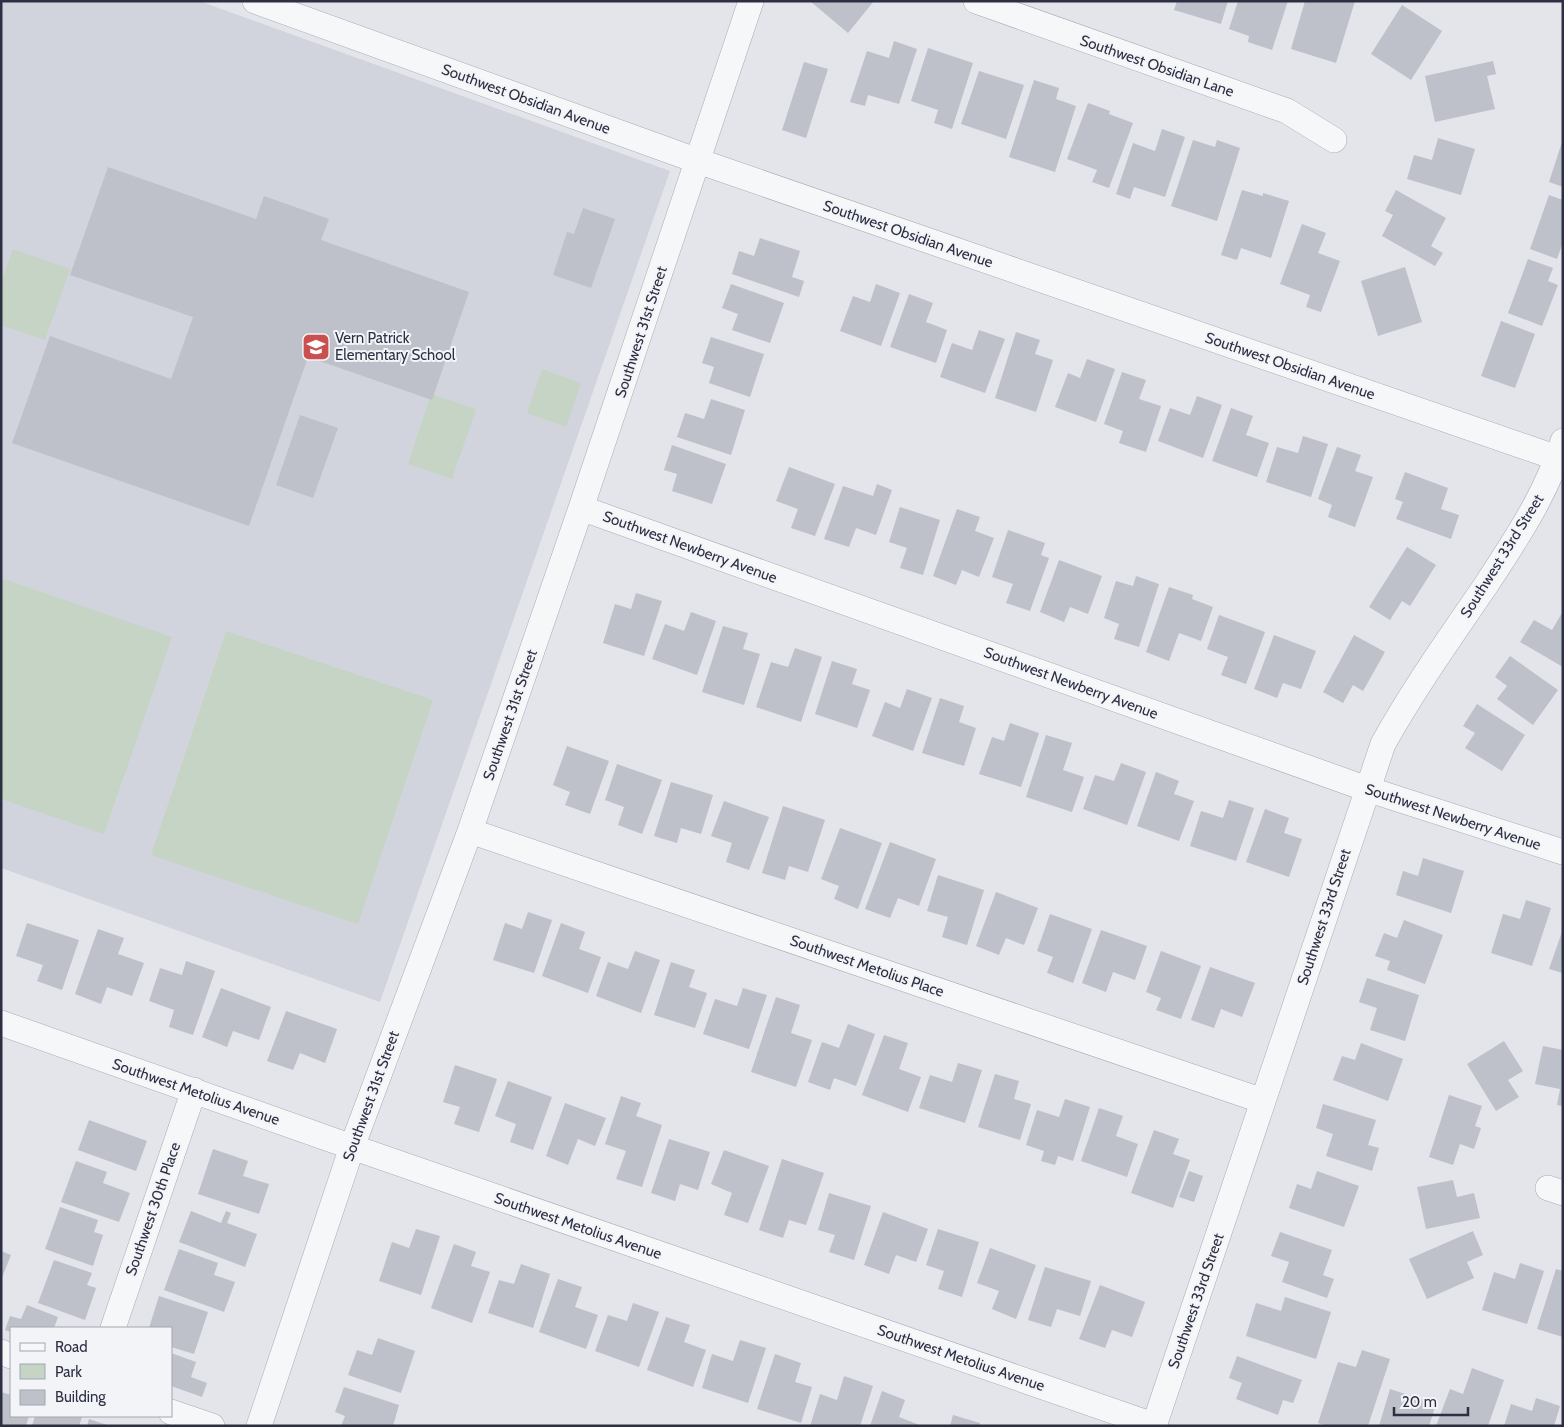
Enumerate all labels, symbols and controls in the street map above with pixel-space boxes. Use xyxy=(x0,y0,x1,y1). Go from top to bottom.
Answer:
street label: Southwest Obsidian Lane xyxy=(1078,31,1237,101)
street label: Southwest Obsidian Avenue xyxy=(439,60,613,138)
street label: Southwest Obsidian Avenue xyxy=(821,196,996,272)
street label: Southwest 31st Street xyxy=(611,264,671,400)
street label: Southwest Obsidian Avenue xyxy=(1203,328,1378,404)
place label: Vern Patrick Elementary School xyxy=(335,329,456,364)
school or university icon: Vern Patrick Elementary School xyxy=(301,332,331,362)
street label: Southwest 33rd Street xyxy=(1457,491,1547,621)
street label: Southwest Newberry Avenue xyxy=(600,507,780,587)
street label: Southwest Newberry Avenue xyxy=(981,643,1161,723)
street label: Southwest 31st Street xyxy=(479,647,541,783)
street label: Southwest Newberry Avenue xyxy=(1363,780,1544,854)
street label: Southwest 33rd Street xyxy=(1293,847,1355,987)
street label: Southwest Metolius Place xyxy=(788,931,947,1001)
street label: Southwest 31st Street xyxy=(339,1028,403,1164)
street label: Southwest Metolius Avenue xyxy=(110,1055,282,1129)
street label: Southwest 30th Place xyxy=(122,1140,184,1278)
street label: Southwest Metolius Avenue xyxy=(492,1189,664,1263)
street label: Southwest 33rd Street xyxy=(1164,1231,1228,1371)
street label: Southwest Metolius Avenue xyxy=(875,1321,1047,1395)
legend xyxy=(10,1327,172,1417)
text: Road xyxy=(55,1338,88,1356)
text: Park xyxy=(55,1363,82,1381)
scale bar xyxy=(1394,1384,1468,1416)
text: Building xyxy=(55,1388,106,1406)
text: 20 m xyxy=(1402,1393,1437,1411)

